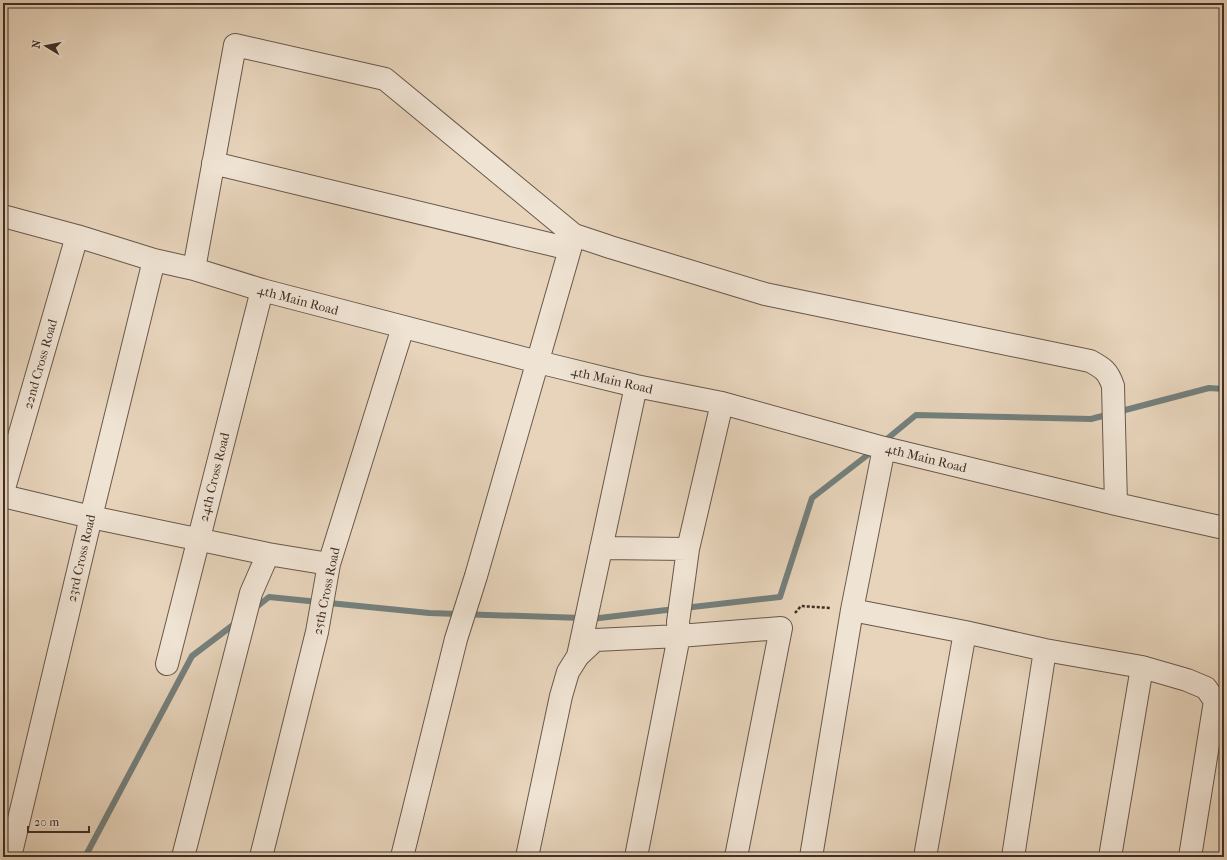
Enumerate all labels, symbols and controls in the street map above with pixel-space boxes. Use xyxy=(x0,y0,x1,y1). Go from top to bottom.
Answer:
north arrow xyxy=(26,26,66,66)
text: N xyxy=(30,38,44,50)
street label: 4th Main Road xyxy=(256,282,341,318)
street label: 22nd Cross Road xyxy=(20,316,60,411)
street label: 4th Main Road xyxy=(570,363,655,397)
street label: 24th Cross Road xyxy=(196,430,233,523)
street label: 4th Main Road xyxy=(884,441,969,476)
street label: 23rd Cross Road xyxy=(64,512,99,603)
street label: 25th Cross Road xyxy=(309,545,343,636)
scale bar xyxy=(28,808,89,834)
text: 20 m xyxy=(34,815,59,829)

